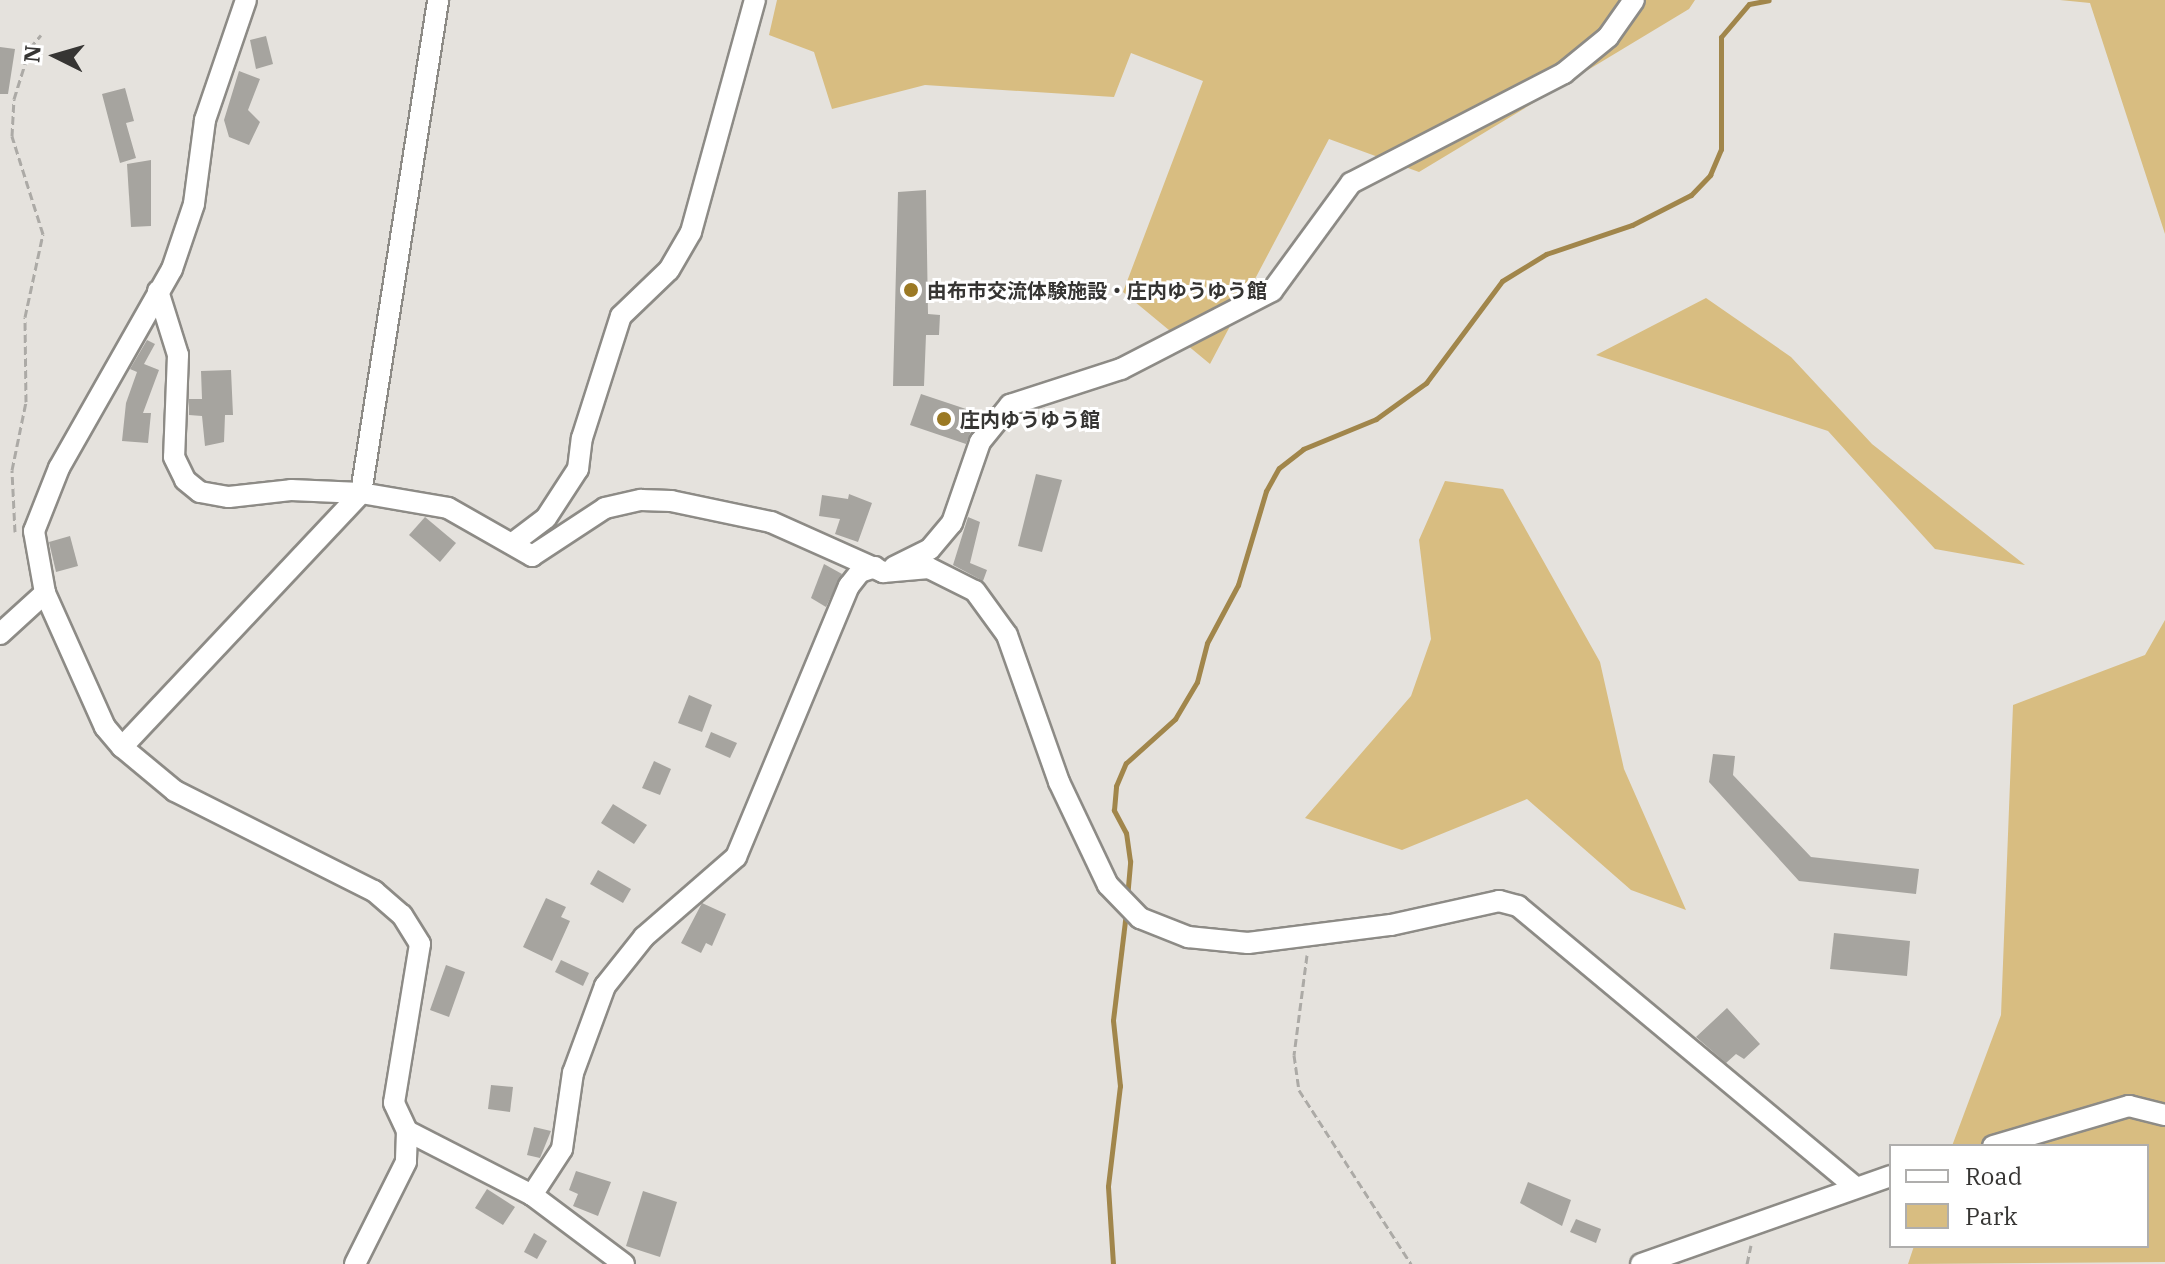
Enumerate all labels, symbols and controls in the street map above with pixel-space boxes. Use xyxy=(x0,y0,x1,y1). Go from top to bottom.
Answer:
north arrow xyxy=(16,16,96,96)
text: N xyxy=(16,44,47,64)
place label: 由布市交流体験施設・庄内ゆうゆう館 xyxy=(927,278,1267,302)
marker: 由布市交流体験施設・庄内ゆうゆう館 xyxy=(902,281,920,299)
place label: 庄内ゆうゆう館 xyxy=(960,407,1100,431)
marker: 庄内ゆうゆう館 xyxy=(935,410,953,428)
legend xyxy=(1889,1144,2149,1248)
text: Road xyxy=(1965,1160,2022,1192)
text: Park xyxy=(1965,1200,2017,1232)

